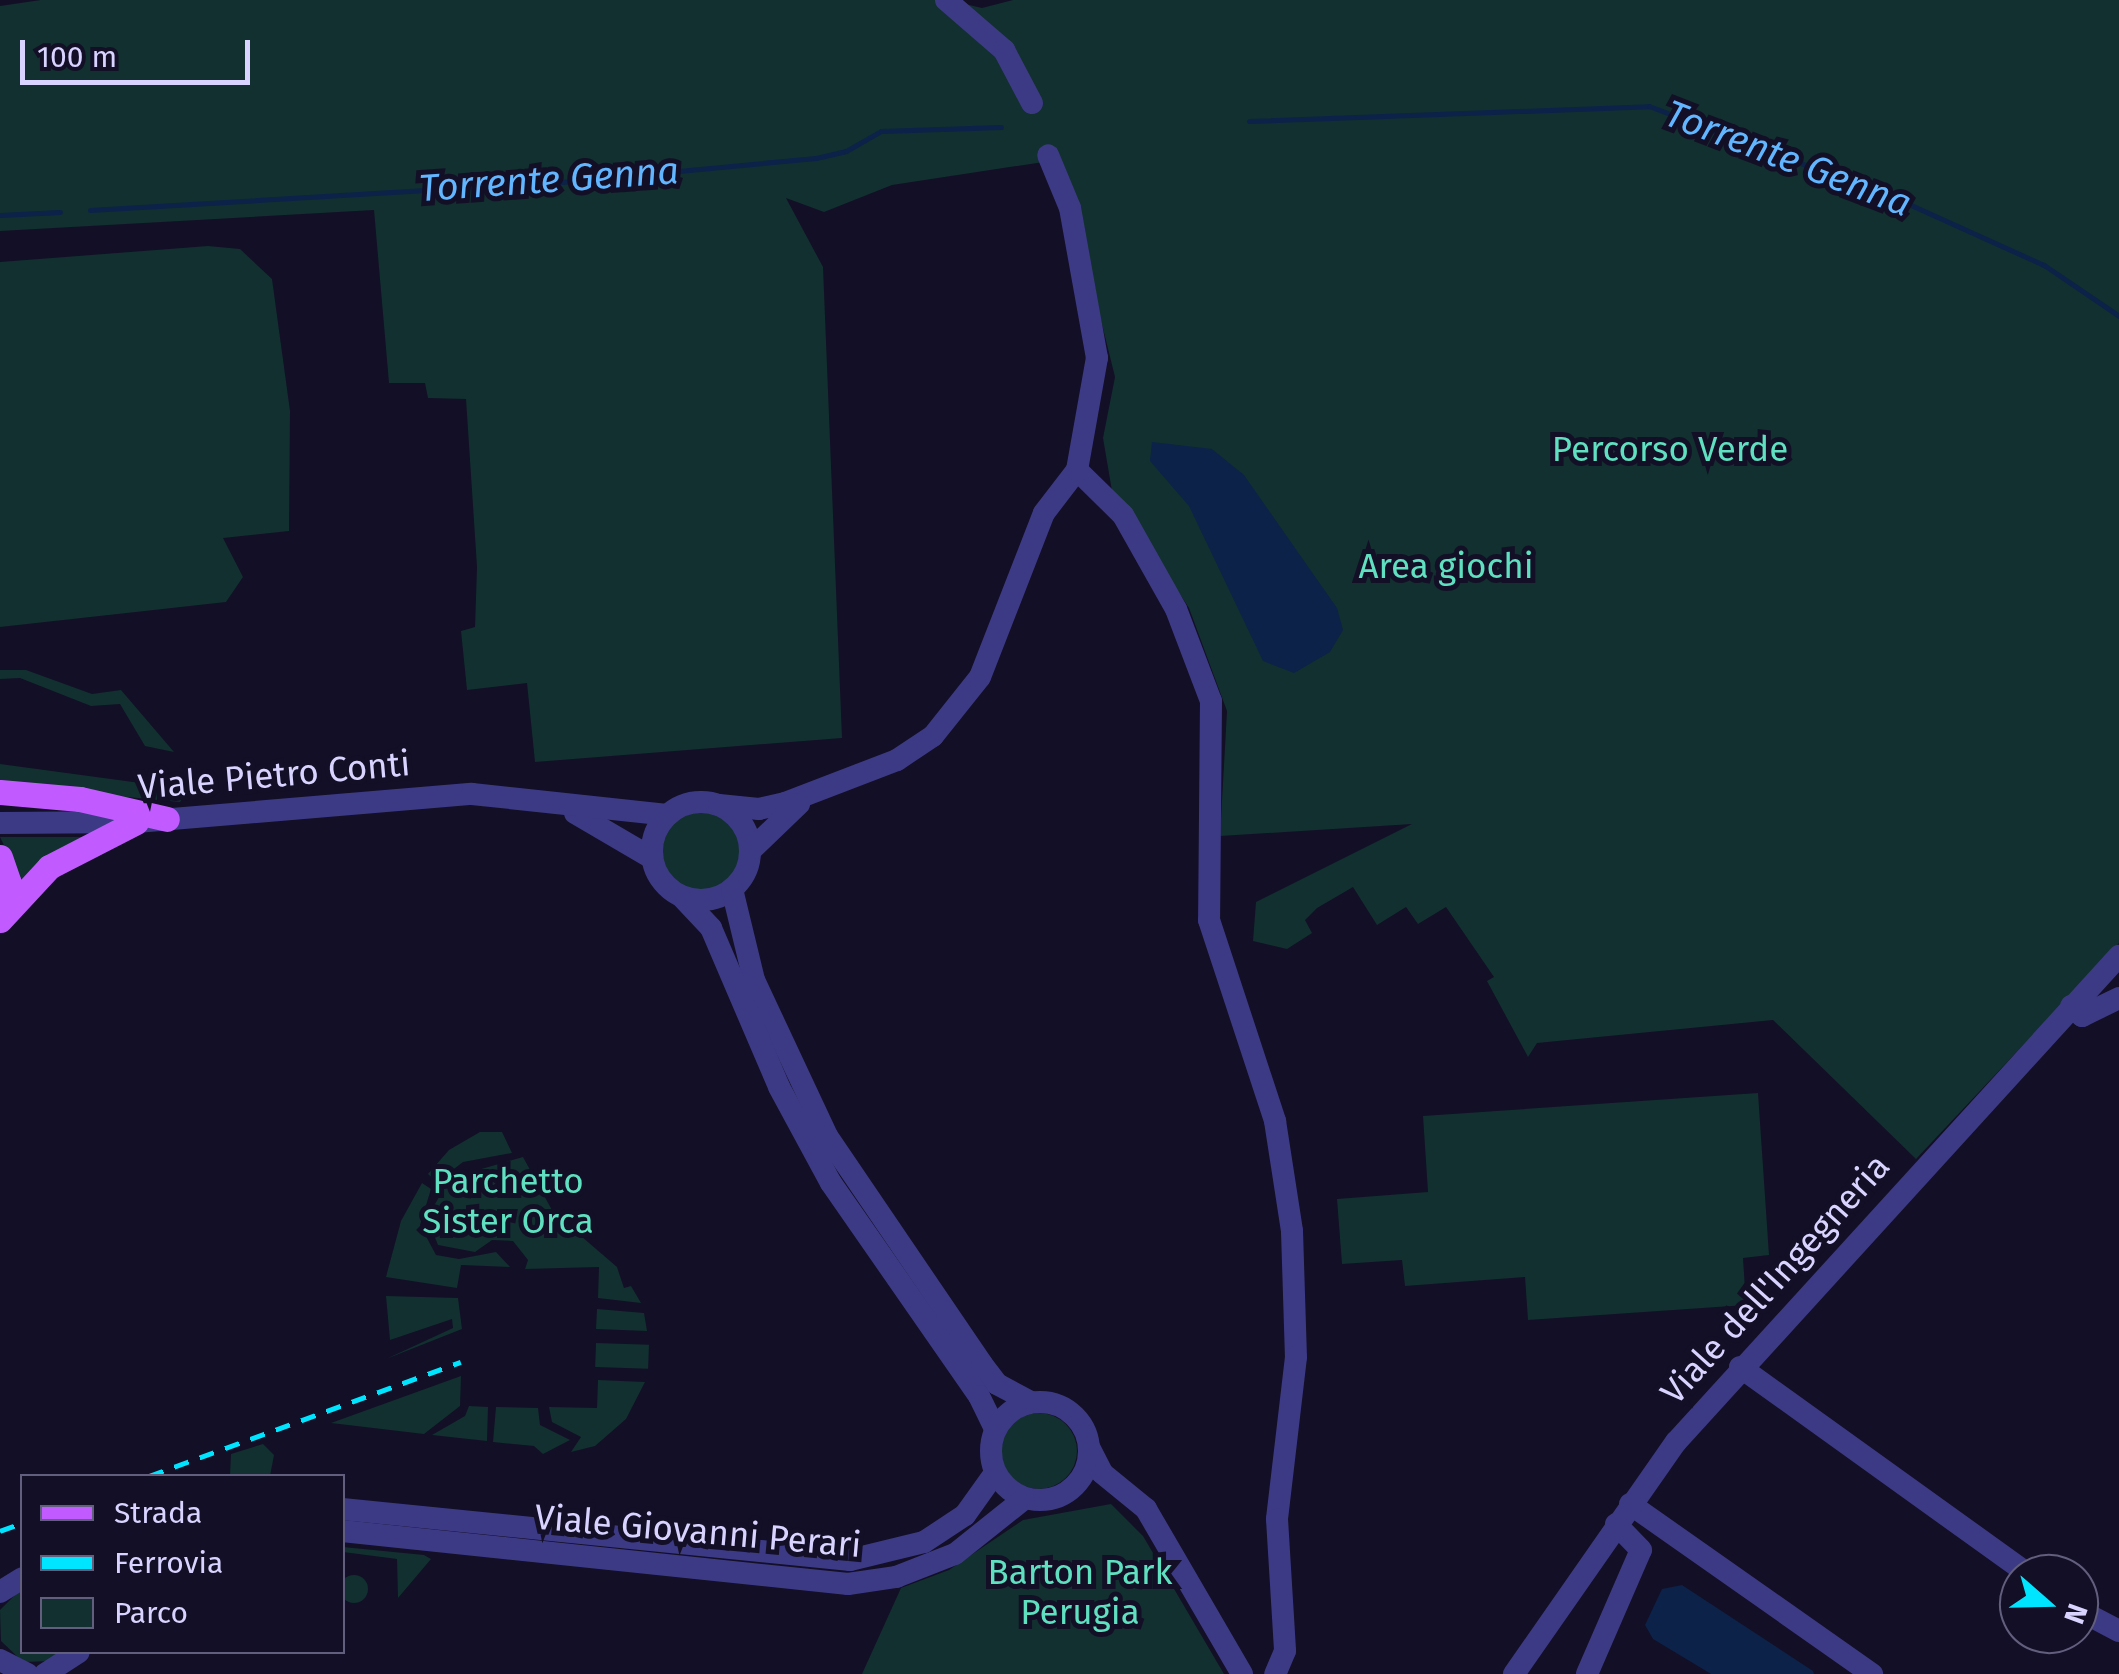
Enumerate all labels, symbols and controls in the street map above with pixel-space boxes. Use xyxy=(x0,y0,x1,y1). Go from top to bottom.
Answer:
scale bar xyxy=(25,20,255,82)
text: 100 m xyxy=(37,39,117,75)
water label: Torrente Genna xyxy=(1658,91,1918,227)
water label: Torrente Genna xyxy=(418,148,680,212)
park label: Percorso Verde xyxy=(1552,428,1788,470)
park label: Area giochi xyxy=(1358,545,1534,587)
street label: Viale Pietro Conti xyxy=(136,742,412,808)
street label: Viale dell'Ingegneria xyxy=(1652,1145,1898,1413)
park label: Parchetto Sister Orca xyxy=(422,1160,594,1242)
legend xyxy=(20,1474,345,1654)
text: Strada xyxy=(114,1495,202,1531)
street label: Viale Giovanni Perari xyxy=(533,1496,863,1566)
text: Ferrovia xyxy=(114,1545,223,1581)
park label: Barton Park Perugia xyxy=(987,1551,1173,1633)
north arrow xyxy=(1999,1554,2099,1654)
text: Parco xyxy=(114,1595,188,1631)
text: N xyxy=(2057,1599,2094,1628)

